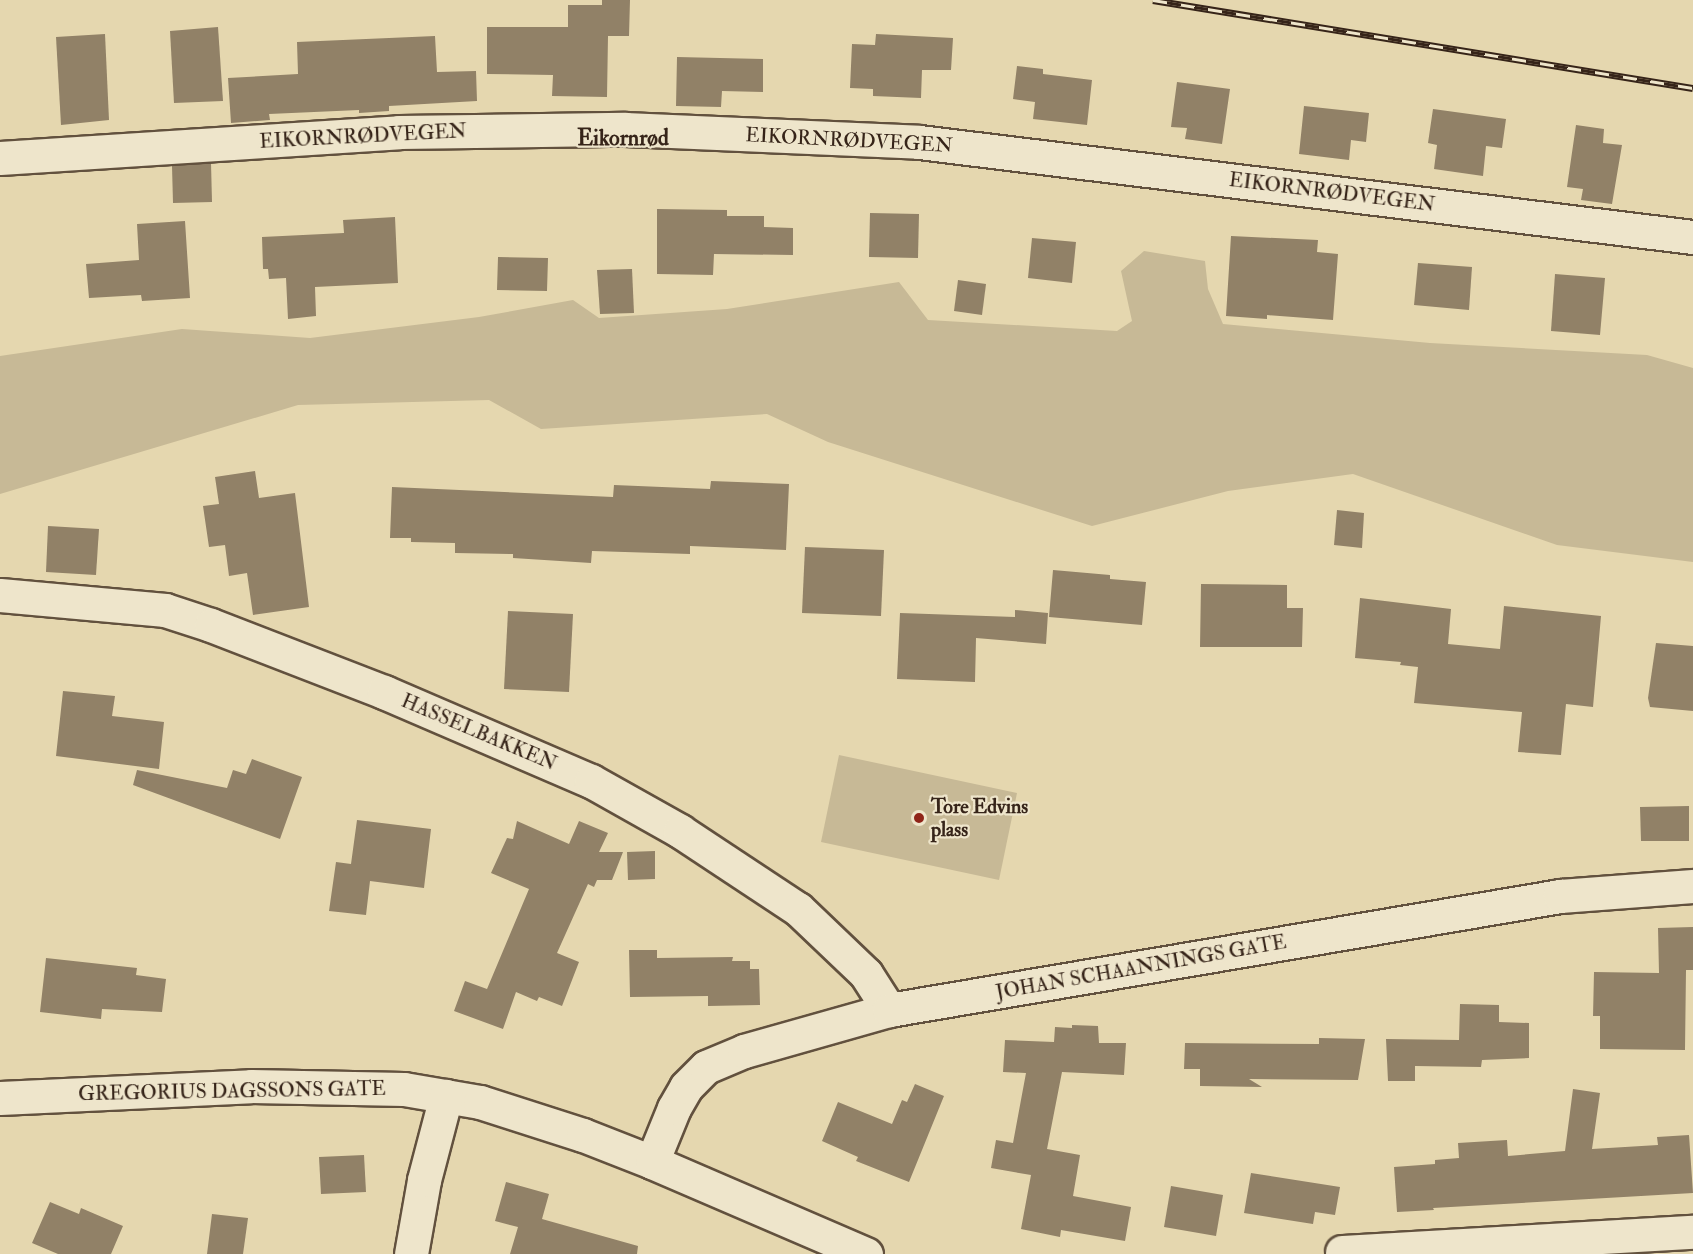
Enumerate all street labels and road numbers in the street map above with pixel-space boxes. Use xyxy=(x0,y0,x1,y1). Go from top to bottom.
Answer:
street label: EIKORNRØDVEGEN xyxy=(259,119,467,153)
street label: EIKORNRØDVEGEN xyxy=(745,123,953,157)
street label: EIKORNRØDVEGEN xyxy=(1228,167,1436,217)
street label: HASSELBAKKEN xyxy=(398,688,560,776)
street label: JOHAN SCHAANNINGS GATE xyxy=(994,930,1288,1004)
street label: GREGORIUS DAGSSONS GATE xyxy=(78,1076,386,1106)

